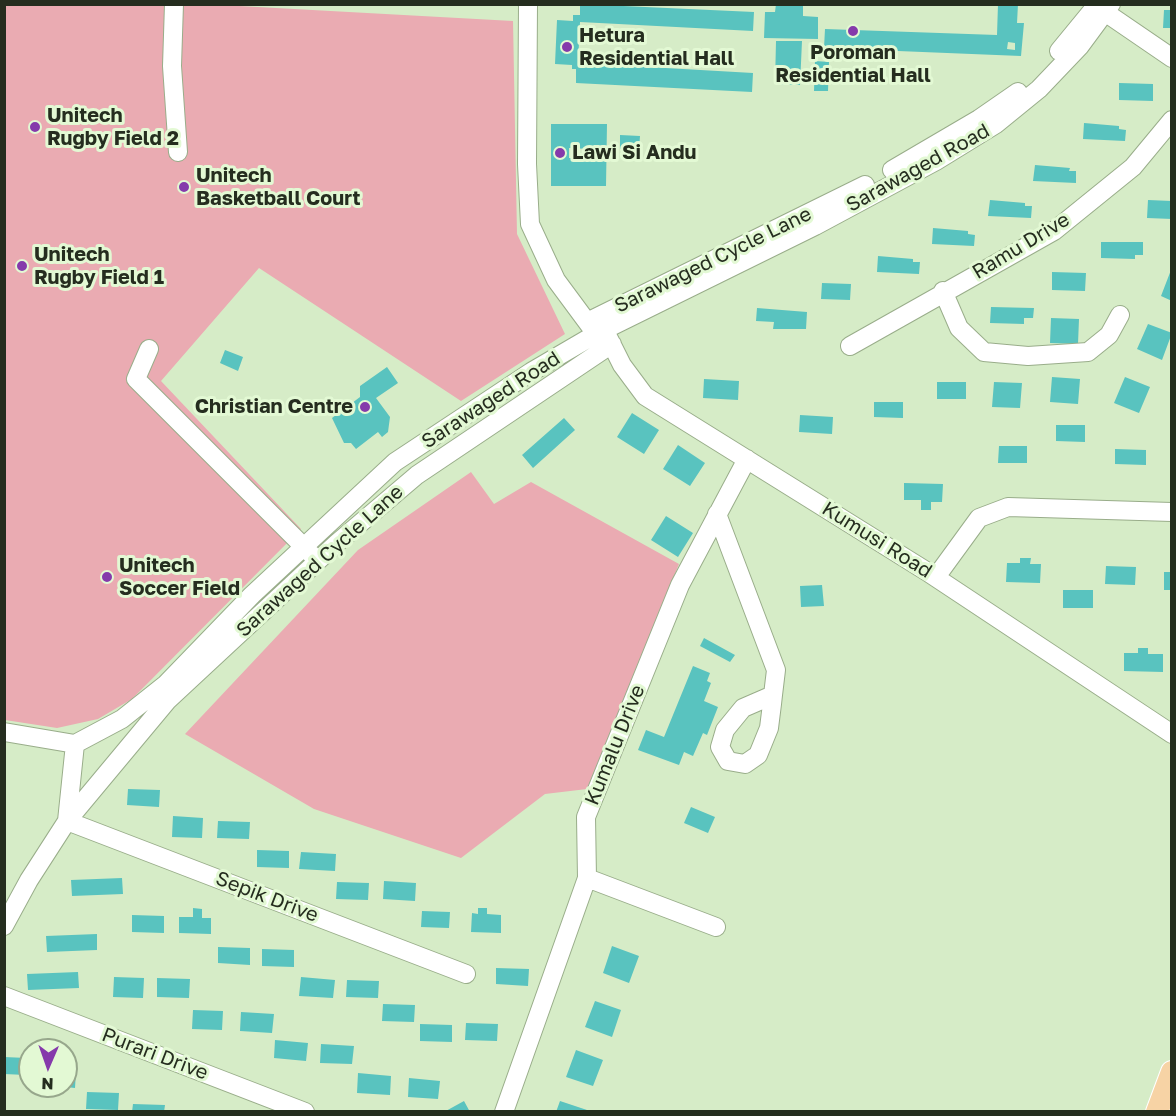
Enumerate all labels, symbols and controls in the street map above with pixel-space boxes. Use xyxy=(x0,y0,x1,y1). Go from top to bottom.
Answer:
place label: Hetura Residential Hall xyxy=(579,24,734,71)
marker: Poroman Residential Hall xyxy=(846,24,860,38)
marker: Hetura Residential Hall xyxy=(560,40,574,54)
place label: Poroman Residential Hall xyxy=(775,41,931,88)
place label: Unitech Rugby Field 2 xyxy=(47,104,179,151)
street label: Sarawaged Road xyxy=(842,119,994,217)
marker: Unitech Rugby Field 2 xyxy=(28,120,42,134)
place label: Lawi Si Andu xyxy=(572,141,696,165)
marker: Lawi Si Andu xyxy=(553,146,567,160)
place label: Unitech Basketball Court xyxy=(196,164,360,211)
marker: Unitech Basketball Court xyxy=(177,180,191,194)
street label: Sarawaged Cycle Lane xyxy=(611,202,815,318)
street label: Ramu Drive xyxy=(968,208,1074,284)
place label: Unitech Rugby Field 1 xyxy=(34,243,164,290)
marker: Unitech Rugby Field 1 xyxy=(15,259,29,273)
street label: Sarawaged Road xyxy=(417,346,565,454)
place label: Christian Centre xyxy=(195,395,353,419)
marker: Christian Centre xyxy=(358,400,372,414)
street label: Sarawaged Cycle Lane xyxy=(232,480,408,642)
street label: Kumusi Road xyxy=(818,497,936,583)
place label: Unitech Soccer Field xyxy=(119,554,240,601)
marker: Unitech Soccer Field xyxy=(100,570,114,584)
street label: Kumalu Drive xyxy=(580,681,650,809)
street label: Sepik Drive xyxy=(212,866,322,928)
street label: Purari Drive xyxy=(99,1023,211,1085)
north arrow xyxy=(18,1038,78,1098)
text: N xyxy=(41,1074,54,1094)

